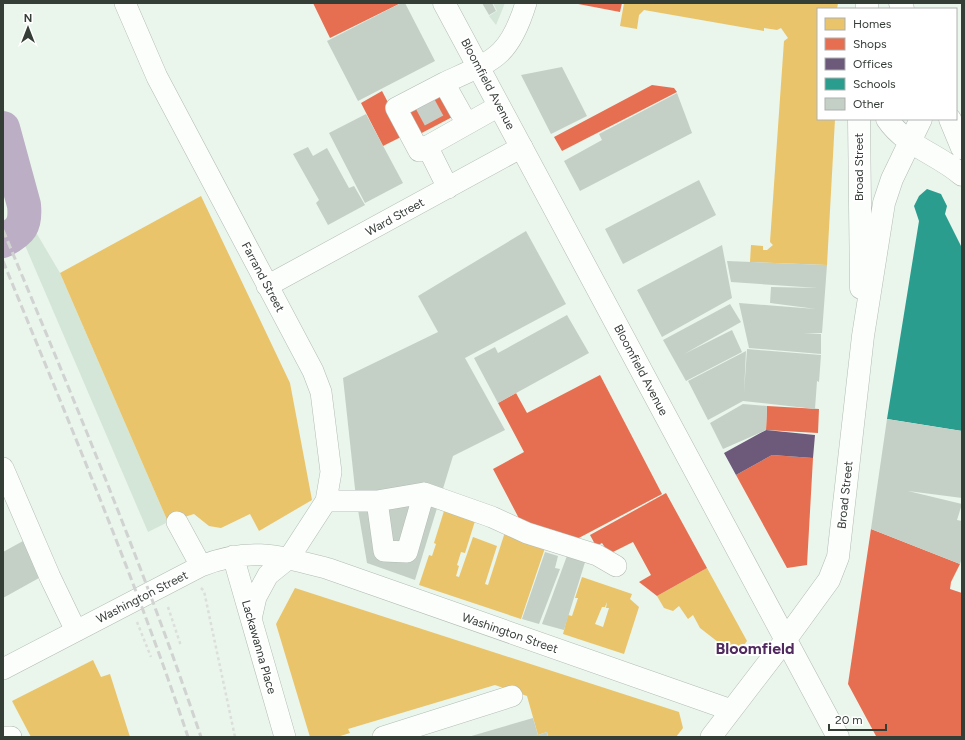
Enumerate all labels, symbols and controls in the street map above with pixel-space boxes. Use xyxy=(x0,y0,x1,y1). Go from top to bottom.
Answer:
north arrow xyxy=(8,8,48,48)
legend xyxy=(817,8,957,120)
text: N xyxy=(24,12,32,25)
text: Homes xyxy=(853,17,892,31)
street label: Bloomfield Avenue xyxy=(458,36,518,132)
text: Shops xyxy=(853,37,887,51)
text: Offices xyxy=(853,57,893,71)
text: Schools xyxy=(853,77,896,91)
text: Other xyxy=(853,97,884,111)
street label: Broad Street xyxy=(852,133,866,201)
street label: Ward Street xyxy=(363,195,427,239)
street label: Farrand Street xyxy=(239,240,287,315)
street label: Bloomfield Avenue xyxy=(611,322,671,418)
street label: Broad Street xyxy=(834,460,856,530)
street label: Washington Street xyxy=(94,568,190,626)
street label: Lackawanna Place xyxy=(239,598,279,696)
street label: Washington Street xyxy=(460,610,560,656)
district label: Bloomfield xyxy=(715,639,795,658)
scale bar xyxy=(829,706,886,732)
text: 20 m xyxy=(835,713,863,727)

